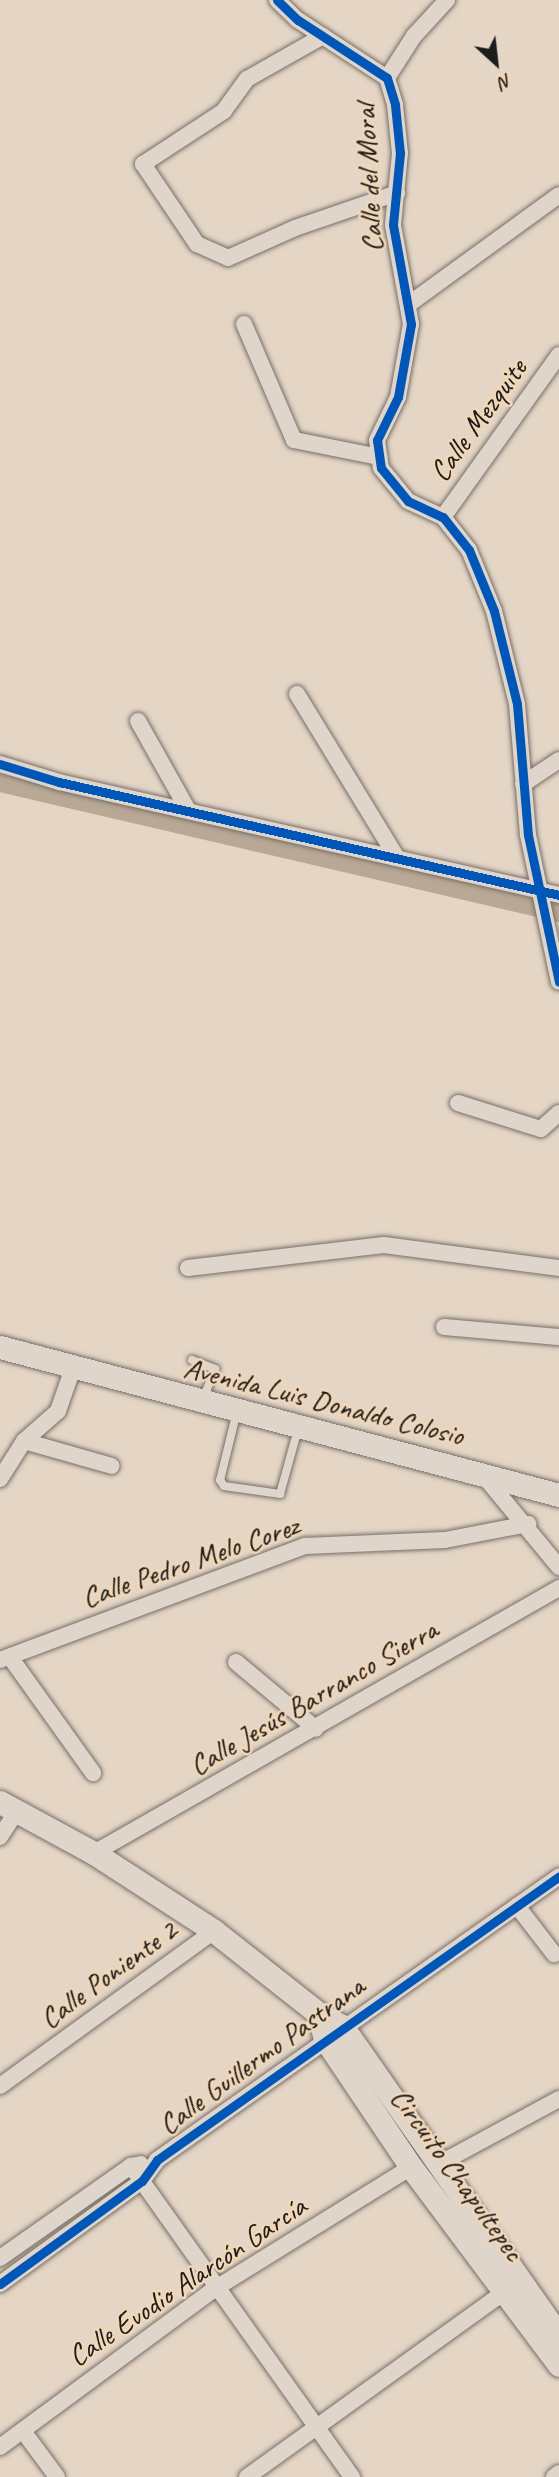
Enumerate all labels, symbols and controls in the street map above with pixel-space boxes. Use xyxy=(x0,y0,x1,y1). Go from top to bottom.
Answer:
north arrow xyxy=(461,28,531,98)
text: N xyxy=(495,68,516,95)
street label: Calle del Moral xyxy=(346,103,390,253)
street label: Calle Mezquite xyxy=(421,352,535,488)
street label: Avenida Luis Donaldo Colosio xyxy=(181,1349,467,1453)
street label: Calle Pedro Melo Corez xyxy=(77,1507,303,1615)
street label: Calle Jesús Barranco Sierra xyxy=(182,1611,444,1783)
street label: Calle Poniente 2 xyxy=(32,1912,184,2036)
street label: Calle Guillermo Pastrana xyxy=(151,1968,371,2142)
street label: Circuito Chapultepec xyxy=(383,2080,533,2268)
street label: Calle Evodio Alarcón García xyxy=(61,2188,313,2374)

